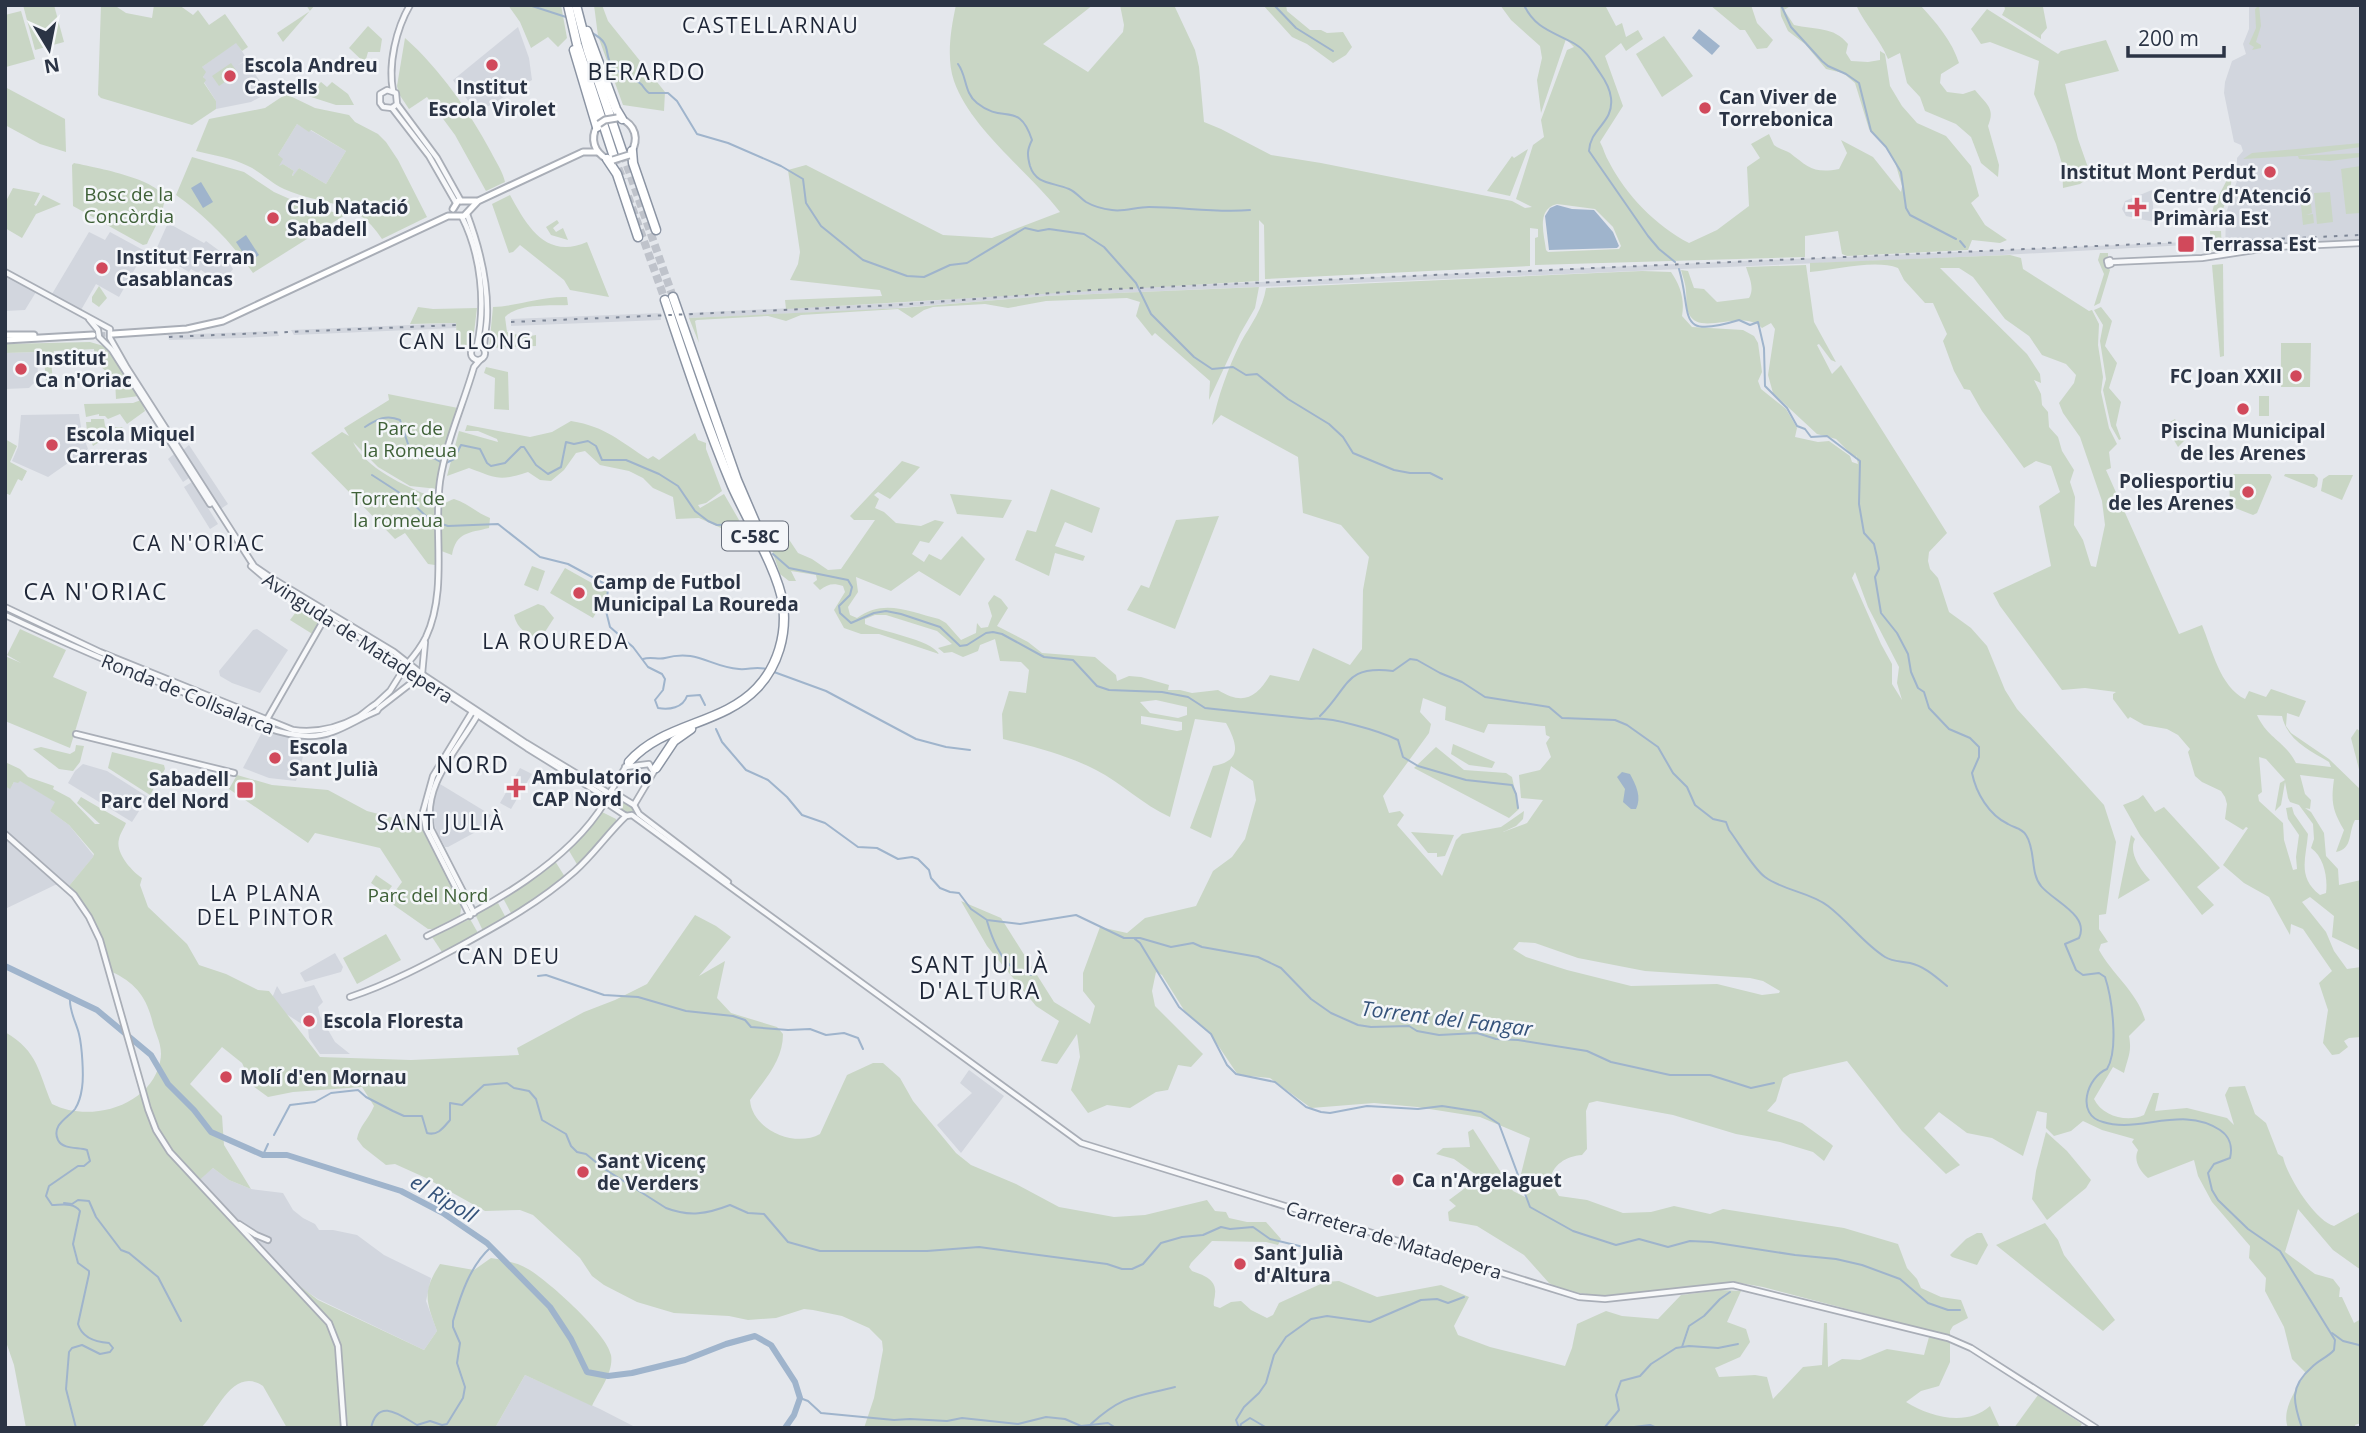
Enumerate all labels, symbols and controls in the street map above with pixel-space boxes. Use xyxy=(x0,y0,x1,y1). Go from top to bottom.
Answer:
district label: CASTELLARNAU xyxy=(682,11,860,39)
north arrow xyxy=(14,14,84,84)
scale bar xyxy=(2128,14,2224,58)
text: 200 m xyxy=(2138,24,2199,52)
text: N xyxy=(42,52,62,80)
place label: Escola Andreu Castells xyxy=(244,52,378,100)
district label: BERARDO xyxy=(587,55,707,87)
marker: Institut Escola Virolet xyxy=(484,57,500,73)
marker: Escola Andreu Castells xyxy=(222,68,238,84)
place label: Institut Escola Virolet xyxy=(428,74,556,122)
place label: Can Viver de Torrebonica xyxy=(1719,84,1837,132)
marker: Can Viver de Torrebonica xyxy=(1697,100,1713,116)
place label: Institut Mont Perdut xyxy=(2060,159,2256,185)
marker: Institut Mont Perdut xyxy=(2262,164,2278,180)
park label: Bosc de la Concòrdia xyxy=(84,181,174,229)
place label: Centre d'Atenció Primària Est xyxy=(2153,183,2311,231)
place label: Club Natació Sabadell xyxy=(287,194,408,242)
marker: Centre d'Atenció Primària Est xyxy=(2127,197,2147,217)
marker: Club Natació Sabadell xyxy=(265,210,281,226)
place label: Terrassa Est xyxy=(2202,231,2317,257)
marker: Terrassa Est xyxy=(2176,234,2196,254)
place label: Institut Ferran Casablancas xyxy=(116,244,255,292)
marker: Institut Ferran Casablancas xyxy=(94,260,110,276)
district label: CAN LLONG xyxy=(398,327,534,355)
place label: Institut Ca n'Oriac xyxy=(35,345,132,393)
marker: Institut Ca n'Oriac xyxy=(13,361,29,377)
place label: FC Joan XXII xyxy=(2170,363,2282,389)
marker: FC Joan XXII xyxy=(2288,368,2304,384)
marker: Piscina Municipal de les Arenes xyxy=(2235,401,2251,417)
park label: Parc de la Romeua xyxy=(363,415,457,463)
place label: Piscina Municipal de les Arenes xyxy=(2160,418,2326,466)
place label: Escola Miquel Carreras xyxy=(66,421,195,469)
marker: Escola Miquel Carreras xyxy=(44,437,60,453)
place label: Poliesportiu de les Arenes xyxy=(2108,468,2234,516)
marker: Poliesportiu de les Arenes xyxy=(2240,484,2256,500)
park label: Torrent de la romeua xyxy=(351,485,445,533)
road number: C-58C xyxy=(722,522,788,550)
district label: CA N'ORIAC xyxy=(132,529,266,557)
street label: Avinguda de Matadepera xyxy=(258,567,458,709)
place label: Camp de Futbol Municipal La Roureda xyxy=(593,569,799,617)
district label: CA N'ORIAC xyxy=(24,575,168,607)
marker: Camp de Futbol Municipal La Roureda xyxy=(571,585,587,601)
district label: LA ROUREDA xyxy=(482,627,630,655)
street label: Ronda de Collsalarca xyxy=(98,647,278,741)
place label: Escola Sant Julià xyxy=(289,734,378,782)
district label: NORD xyxy=(436,748,510,780)
marker: Escola Sant Julià xyxy=(267,750,283,766)
place label: Ambulatorio CAP Nord xyxy=(532,764,652,812)
place label: Sabadell Parc del Nord xyxy=(100,766,229,814)
marker: Ambulatorio CAP Nord xyxy=(506,778,526,798)
marker: Sabadell Parc del Nord xyxy=(235,780,255,800)
district label: SANT JULIÀ xyxy=(377,808,505,836)
district label: LA PLANA DEL PINTOR xyxy=(197,879,335,931)
park label: Parc del Nord xyxy=(368,882,488,908)
district label: CAN DEU xyxy=(457,942,561,970)
district label: SANT JULIÀ D'ALTURA xyxy=(910,948,1050,1006)
water label: Torrent del Fangar xyxy=(1360,994,1535,1042)
place label: Escola Floresta xyxy=(323,1008,464,1034)
marker: Escola Floresta xyxy=(301,1013,317,1029)
place label: Molí d'en Mornau xyxy=(240,1064,407,1090)
marker: Molí d'en Mornau xyxy=(218,1069,234,1085)
place label: Sant Vicenç de Verders xyxy=(597,1148,706,1196)
marker: Sant Vicenç de Verders xyxy=(575,1164,591,1180)
water label: el Ripoll xyxy=(405,1167,483,1229)
place label: Ca n'Argelaguet xyxy=(1412,1167,1562,1193)
marker: Ca n'Argelaguet xyxy=(1390,1172,1406,1188)
street label: Carretera de Matadepera xyxy=(1283,1195,1505,1285)
place label: Sant Julià d'Altura xyxy=(1254,1240,1343,1288)
marker: Sant Julià d'Altura xyxy=(1232,1256,1248,1272)

